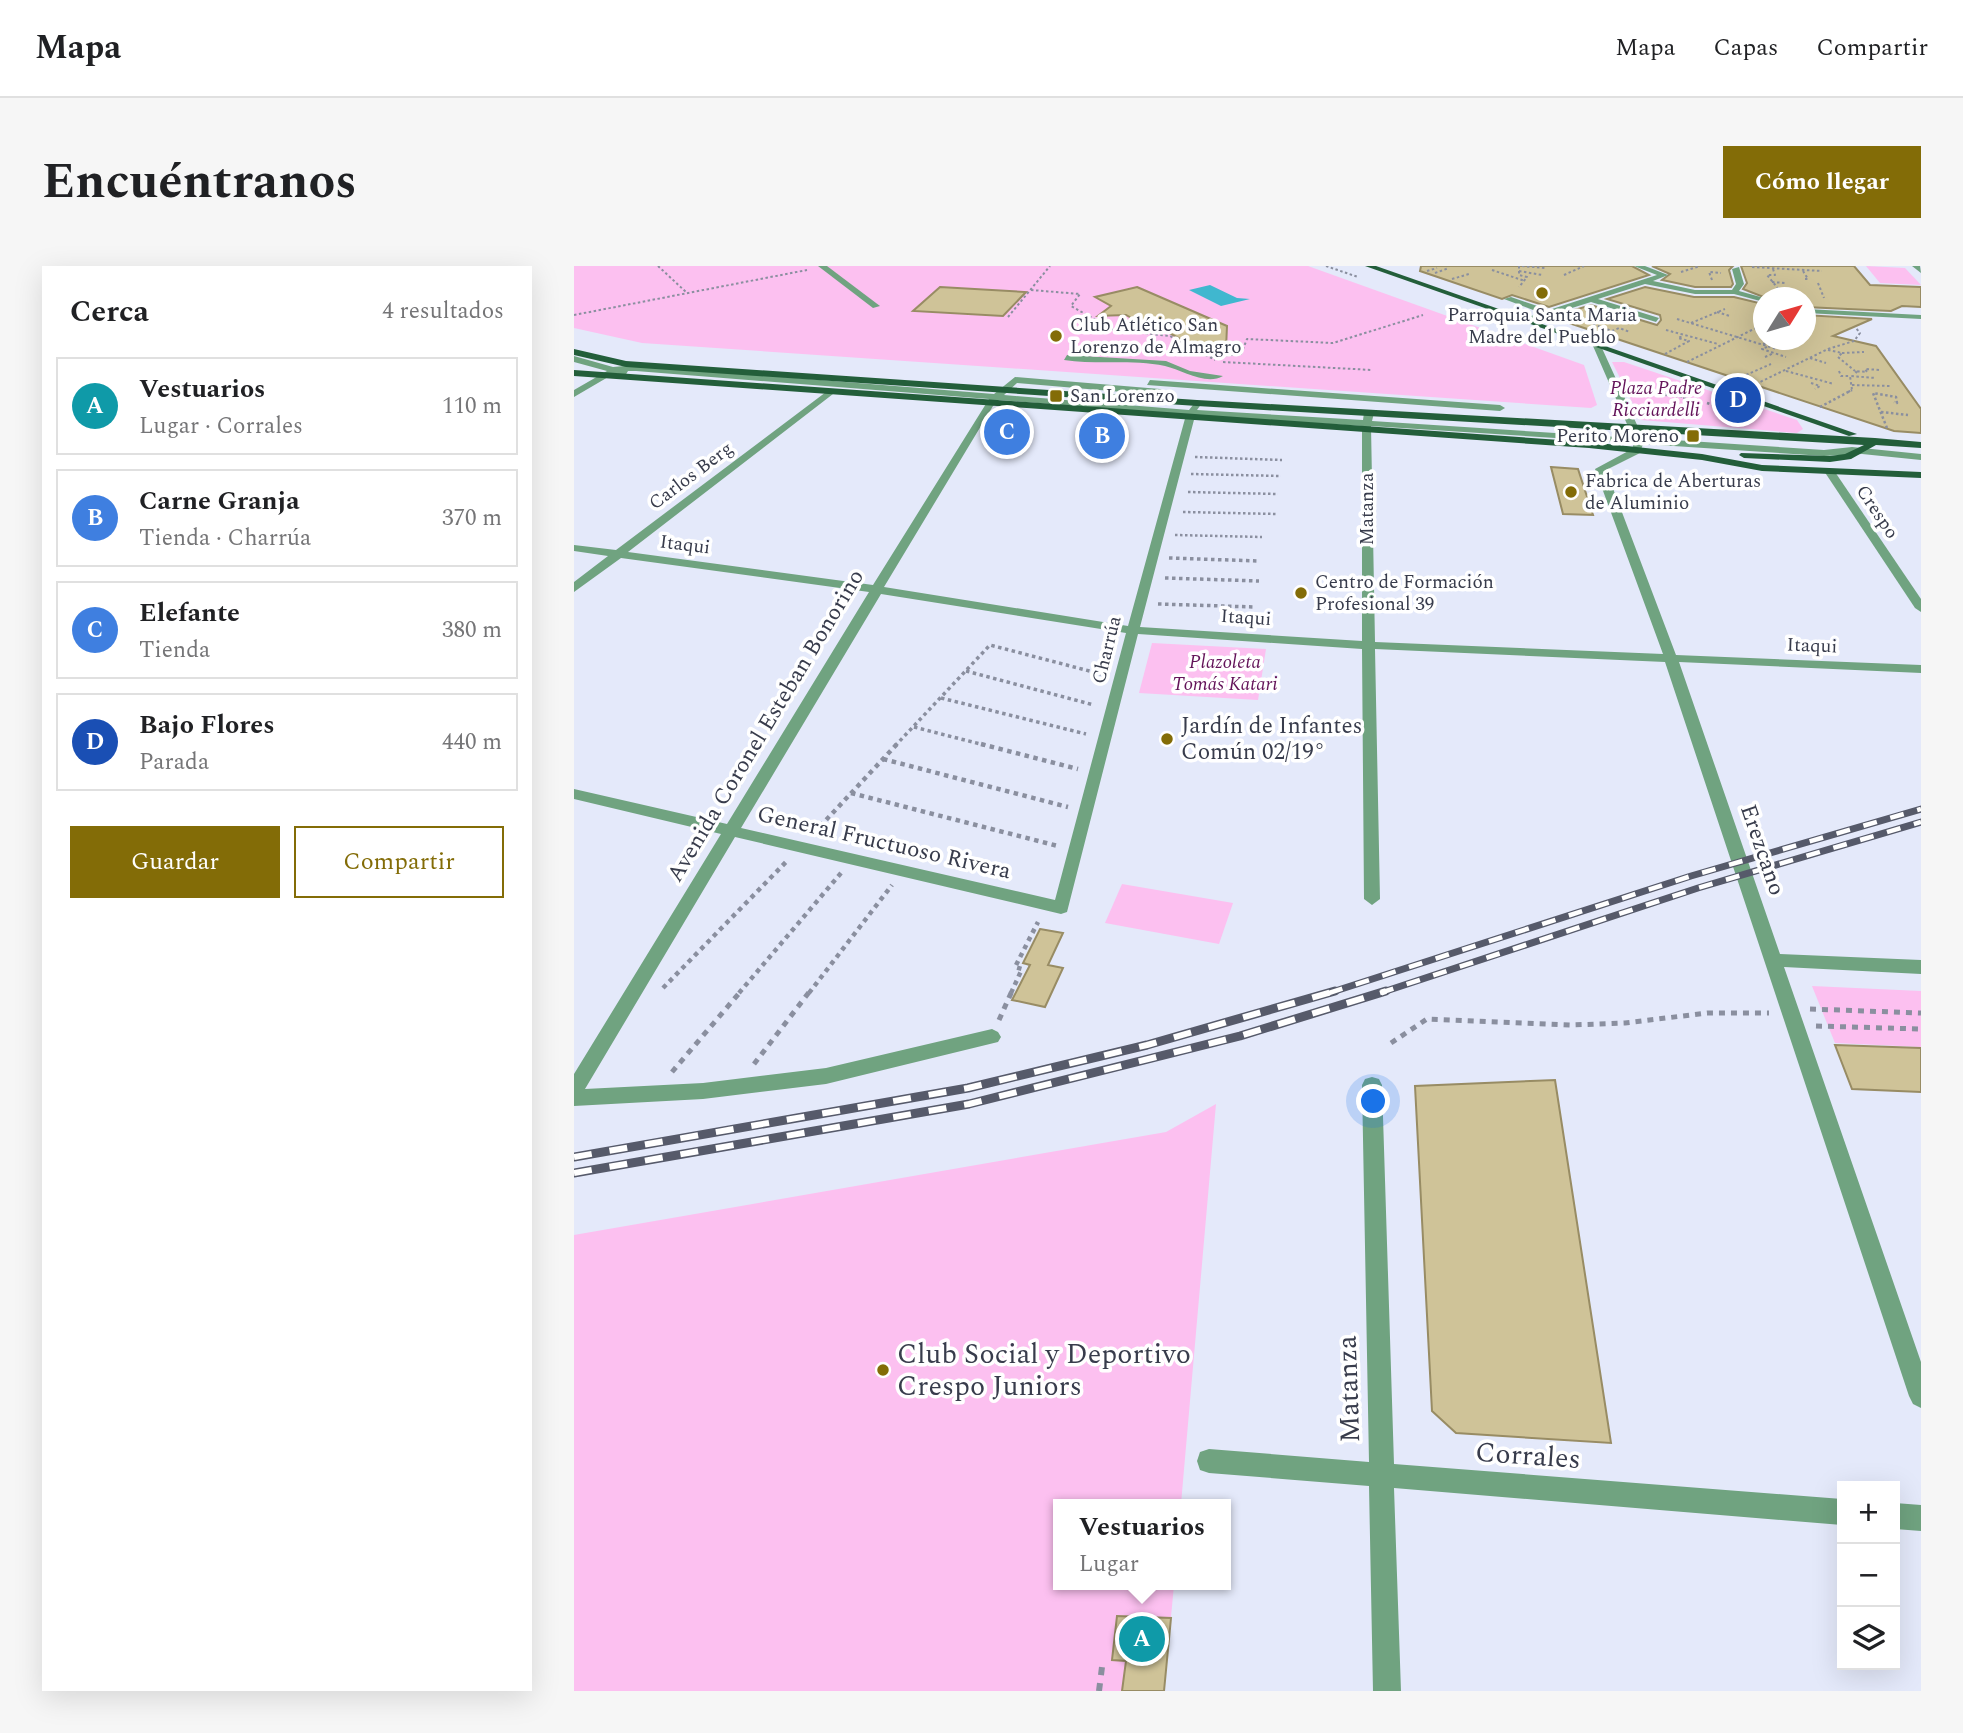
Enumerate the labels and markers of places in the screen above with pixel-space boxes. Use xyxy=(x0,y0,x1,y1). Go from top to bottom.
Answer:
marker: Parroquia Santa Maria Madre del Pueblo xyxy=(1534,285,1550,301)
place label: Parroquia Santa Maria Madre del Pueblo xyxy=(1447,301,1638,352)
place label: Club Atlético San Lorenzo de Almagro xyxy=(1070,311,1242,362)
marker: Club Atlético San Lorenzo de Almagro xyxy=(1048,328,1064,344)
pin: D xyxy=(1715,374,1761,426)
place label: San Lorenzo xyxy=(1070,382,1175,411)
marker: San Lorenzo xyxy=(1048,388,1064,404)
pin: C xyxy=(984,406,1030,458)
pin: B xyxy=(1079,410,1125,462)
place label: Perito Moreno xyxy=(1556,422,1679,451)
marker: Perito Moreno xyxy=(1685,428,1701,444)
place label: Fabrica de Aberturas de Aluminio xyxy=(1585,467,1761,518)
marker: Fabrica de Aberturas de Aluminio xyxy=(1563,484,1579,500)
place label: Centro de Formación Profesional 39 xyxy=(1315,568,1494,619)
marker: Centro de Formación Profesional 39 xyxy=(1293,585,1309,601)
place label: Jardín de Infantes Común 02/19° xyxy=(1181,709,1363,770)
marker: Jardín de Infantes Común 02/19° xyxy=(1159,731,1175,747)
place label: Club Social y Deportivo Crespo Juniors xyxy=(897,1333,1191,1408)
marker: Club Social y Deportivo Crespo Juniors xyxy=(875,1362,891,1378)
pin: A xyxy=(1119,1613,1165,1665)

